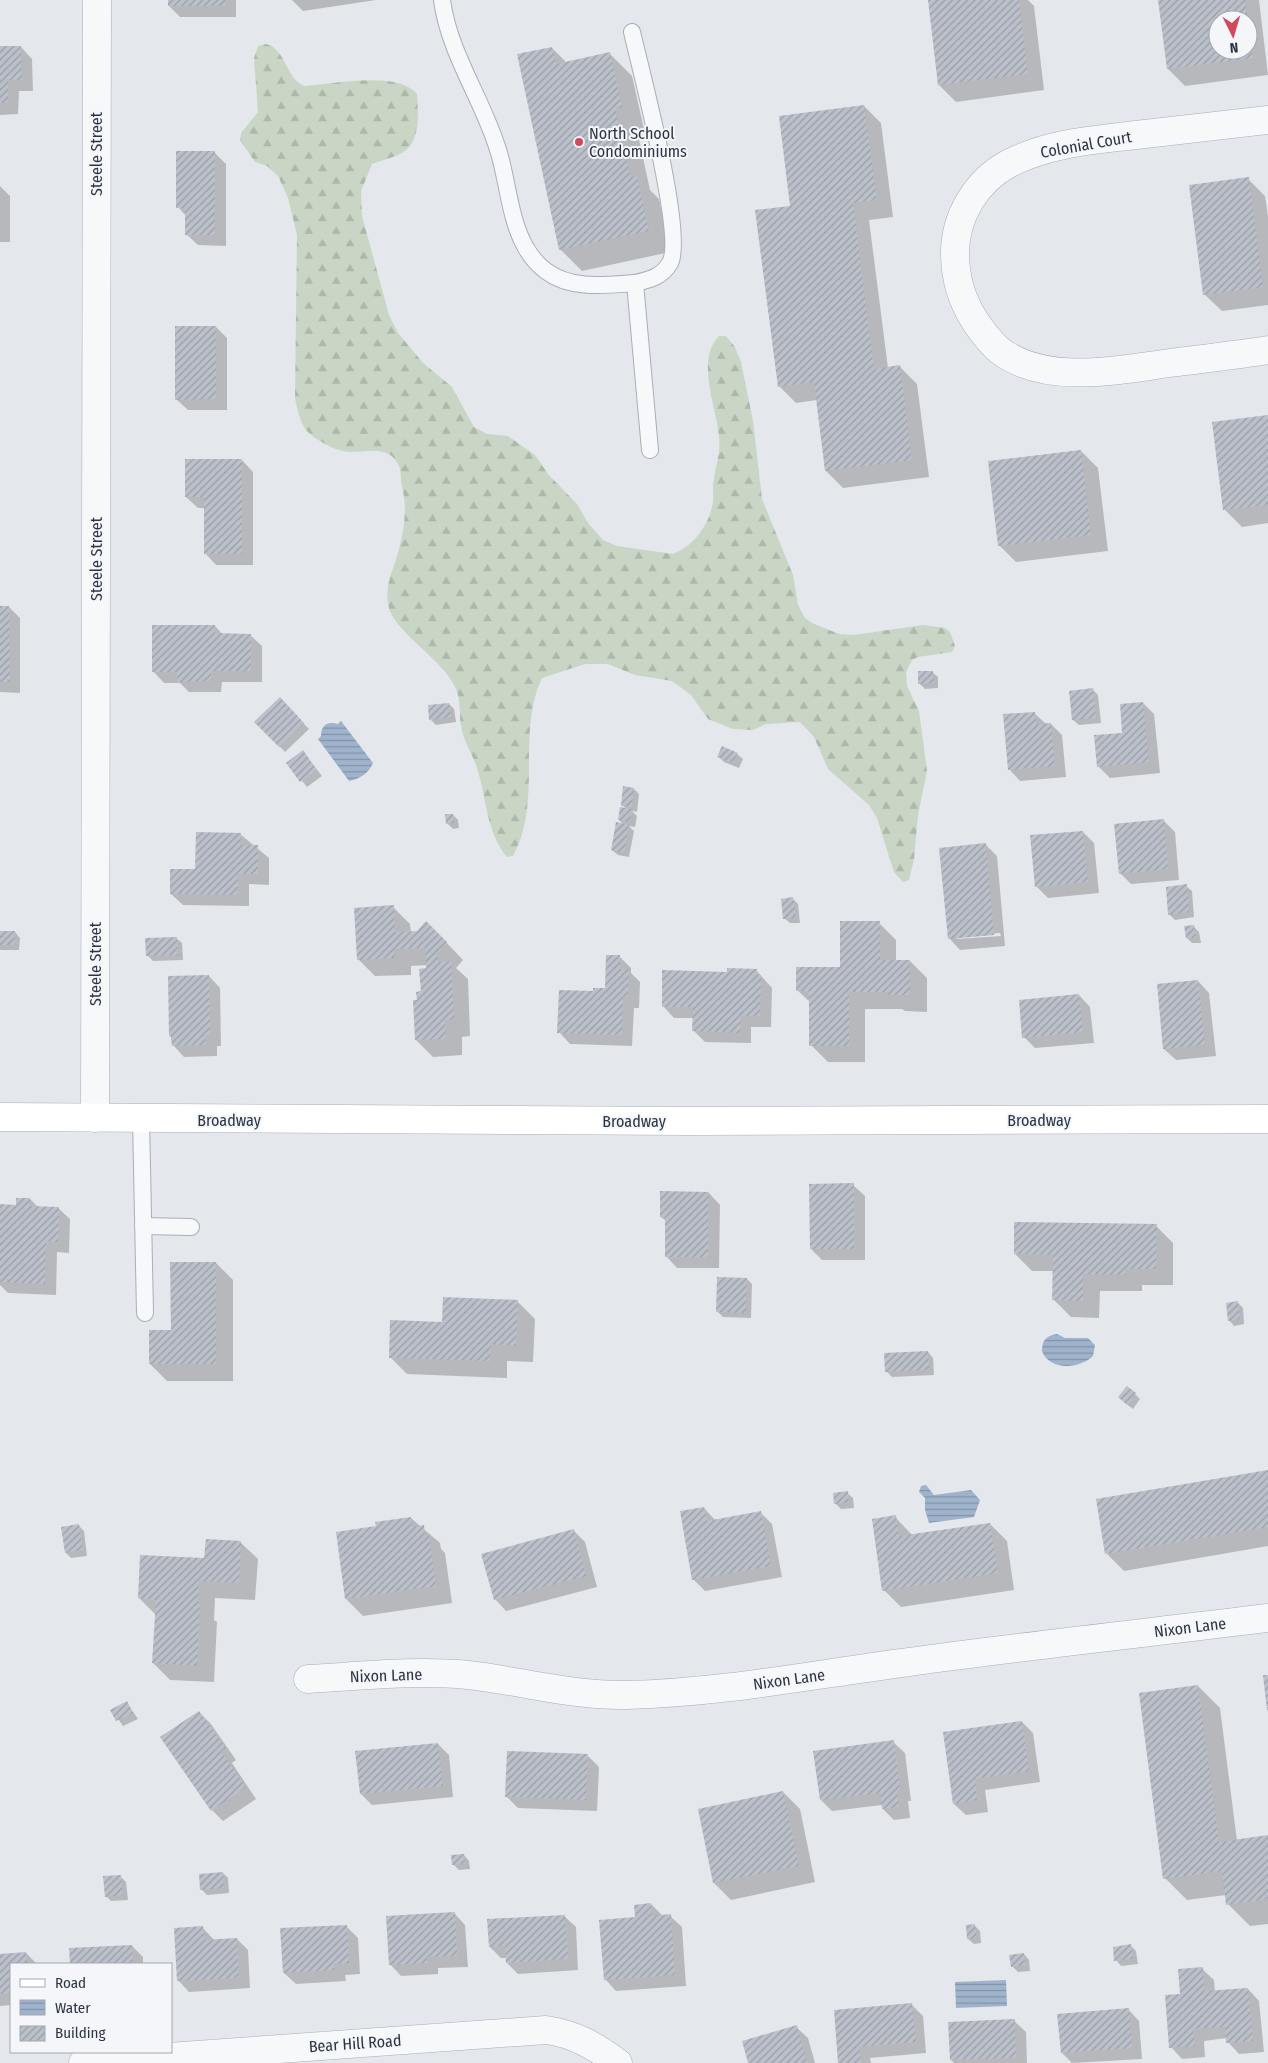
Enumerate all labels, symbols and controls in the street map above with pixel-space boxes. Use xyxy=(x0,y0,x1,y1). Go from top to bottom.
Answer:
north arrow xyxy=(1208,10,1258,60)
text: N xyxy=(1229,39,1239,56)
street label: Steele Street xyxy=(87,111,106,196)
place label: North School Condominiums xyxy=(589,124,687,161)
street label: Colonial Court xyxy=(1039,127,1134,162)
marker: North School Condominiums xyxy=(573,136,585,148)
street label: Steele Street xyxy=(87,516,106,601)
street label: Steele Street xyxy=(86,921,105,1006)
street label: Broadway xyxy=(197,1111,262,1130)
street label: Broadway xyxy=(1007,1111,1072,1130)
street label: Broadway xyxy=(602,1112,667,1131)
street label: Nixon Lane xyxy=(1153,1614,1227,1641)
street label: Nixon Lane xyxy=(350,1665,423,1686)
street label: Nixon Lane xyxy=(752,1665,826,1694)
legend xyxy=(10,1963,172,2053)
text: Road xyxy=(55,1974,86,1992)
text: Water xyxy=(55,1999,91,2017)
text: Building xyxy=(55,2024,106,2042)
street label: Bear Hill Road xyxy=(308,2031,402,2056)

